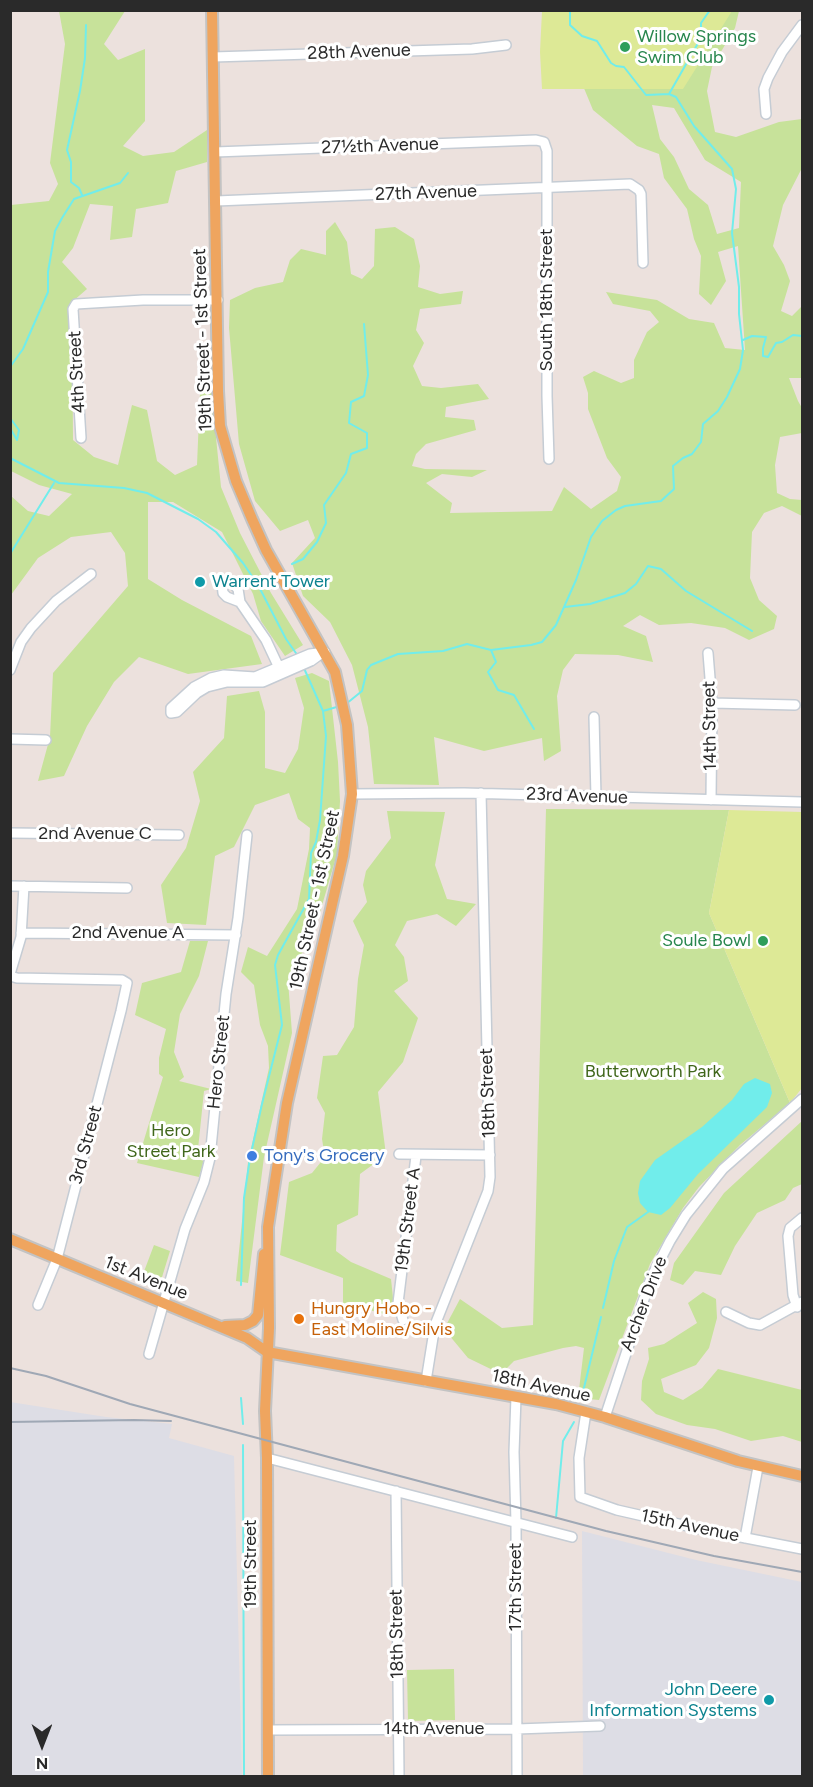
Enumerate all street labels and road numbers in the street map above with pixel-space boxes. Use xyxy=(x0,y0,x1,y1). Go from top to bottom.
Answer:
street label: 28th Avenue xyxy=(307,39,411,65)
street label: 27½th Avenue xyxy=(321,133,439,159)
street label: 27th Avenue xyxy=(375,180,477,206)
street label: South 18th Street xyxy=(536,228,558,372)
street label: 19th Street - 1st Street xyxy=(189,248,217,432)
street label: 4th Street xyxy=(64,330,90,414)
street label: 14th Street xyxy=(698,681,722,771)
street label: 23rd Avenue xyxy=(526,783,628,809)
street label: 19th Street - 1st Street xyxy=(285,808,345,992)
street label: 2nd Avenue C xyxy=(38,823,152,845)
street label: 2nd Avenue A xyxy=(72,922,184,944)
street label: Hero Street xyxy=(203,1014,235,1110)
street label: 18th Street xyxy=(476,1048,500,1138)
street label: 3rd Street xyxy=(65,1103,107,1187)
street label: 19th Street A xyxy=(391,1166,425,1274)
street label: 1st Avenue xyxy=(101,1252,191,1304)
street label: Archer Drive xyxy=(616,1253,672,1355)
street label: 18th Avenue xyxy=(490,1365,592,1407)
street label: 15th Avenue xyxy=(639,1505,741,1547)
street label: 19th Street xyxy=(240,1519,262,1609)
street label: 17th Street xyxy=(505,1543,527,1631)
street label: 18th Street xyxy=(385,1589,409,1679)
street label: 14th Avenue xyxy=(384,1718,484,1740)

